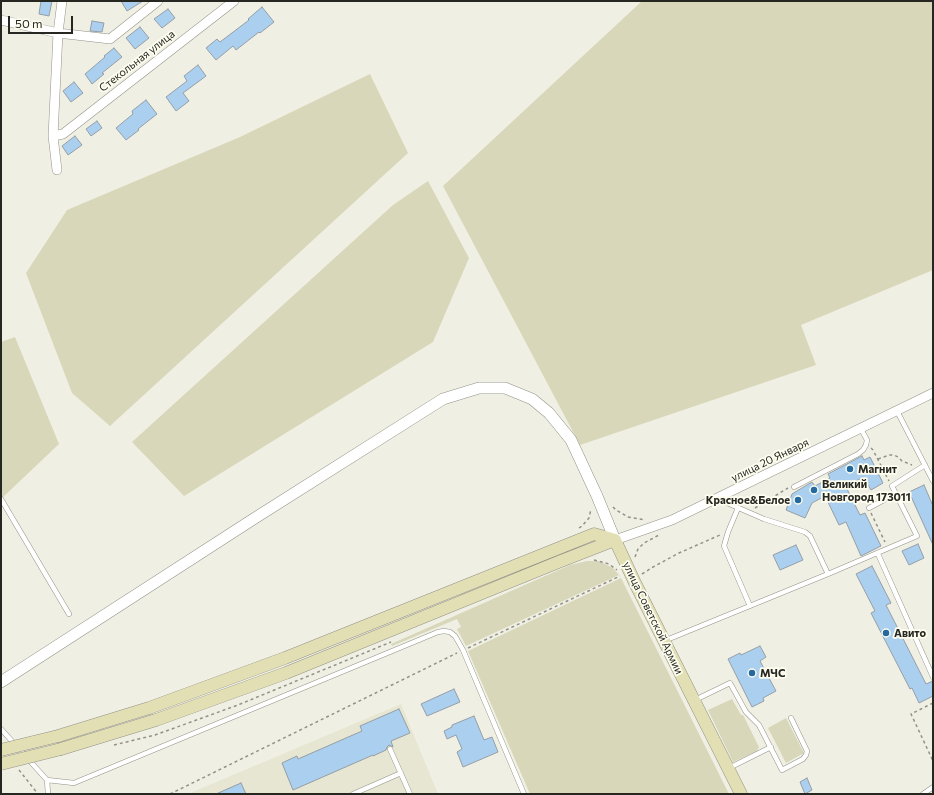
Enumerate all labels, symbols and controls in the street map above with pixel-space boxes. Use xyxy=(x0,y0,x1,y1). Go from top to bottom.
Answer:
scale bar xyxy=(10,8,75,34)
text: 50 m xyxy=(15,16,43,30)
street label: Стекольная улица xyxy=(97,27,177,95)
street label: улица 20 Января xyxy=(729,435,811,485)
place label: Магнит xyxy=(858,462,897,476)
marker: Магнит xyxy=(845,464,855,474)
place label: Великий Новгород 173011 xyxy=(822,477,911,503)
marker: Великий Новгород 173011 xyxy=(809,485,819,495)
place label: Красное&Белое xyxy=(706,493,790,507)
marker: Красное&Белое xyxy=(793,495,803,505)
street label: улица Советской Армии xyxy=(620,560,686,676)
place label: Авито xyxy=(894,626,926,640)
marker: Авито xyxy=(881,628,891,638)
place label: МЧС xyxy=(760,666,785,680)
marker: МЧС xyxy=(747,668,757,678)

